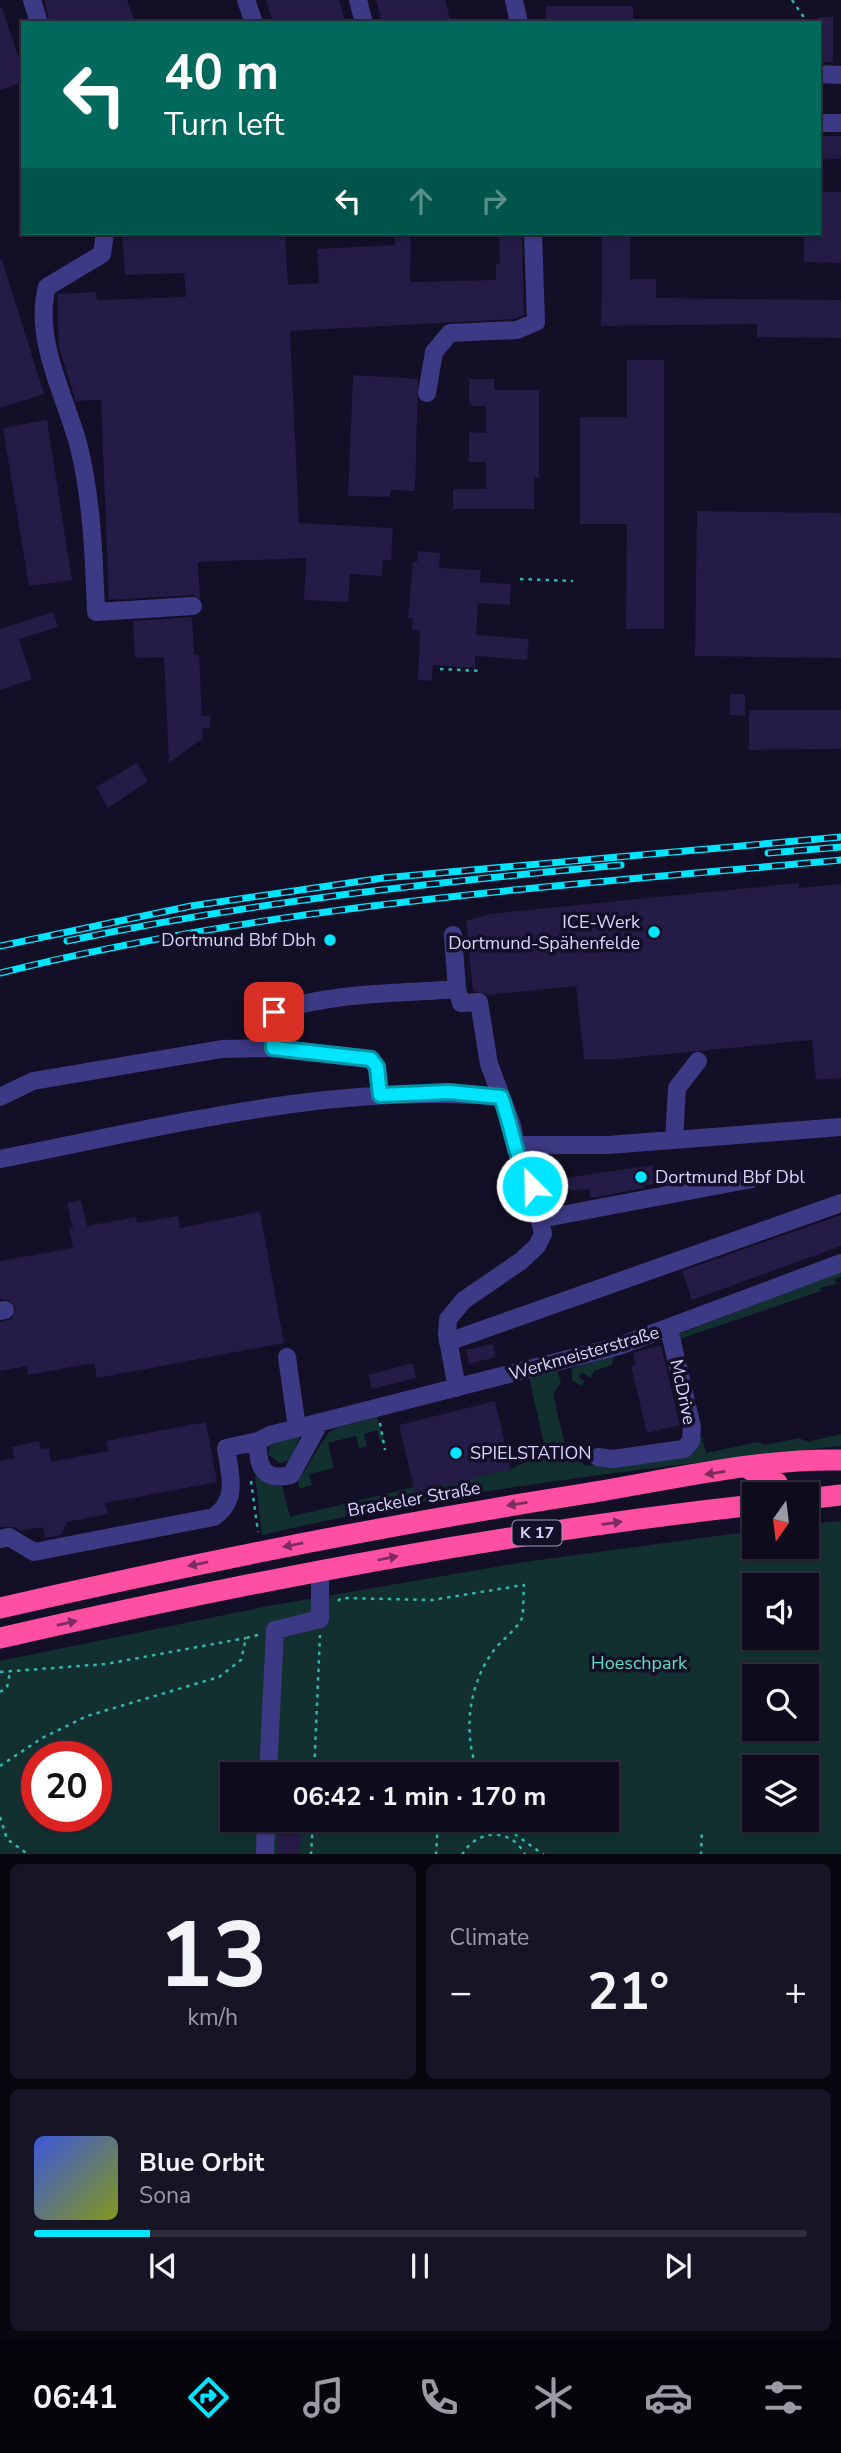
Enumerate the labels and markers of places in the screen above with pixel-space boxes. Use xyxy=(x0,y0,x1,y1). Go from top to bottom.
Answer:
place label: ICE-Werk Dortmund-Spähenfelde xyxy=(448,910,641,955)
marker: ICE-Werk Dortmund-Spähenfelde xyxy=(646,924,662,940)
place label: Dortmund Bbf Dbh xyxy=(161,928,316,952)
marker: Dortmund Bbf Dbh xyxy=(322,932,338,948)
pin xyxy=(244,982,304,1042)
place label: Dortmund Bbf Dbl xyxy=(655,1165,805,1189)
marker: Dortmund Bbf Dbl xyxy=(633,1169,649,1185)
place label: SPIELSTATION xyxy=(470,1441,592,1465)
marker: SPIELSTATION xyxy=(448,1445,464,1461)

